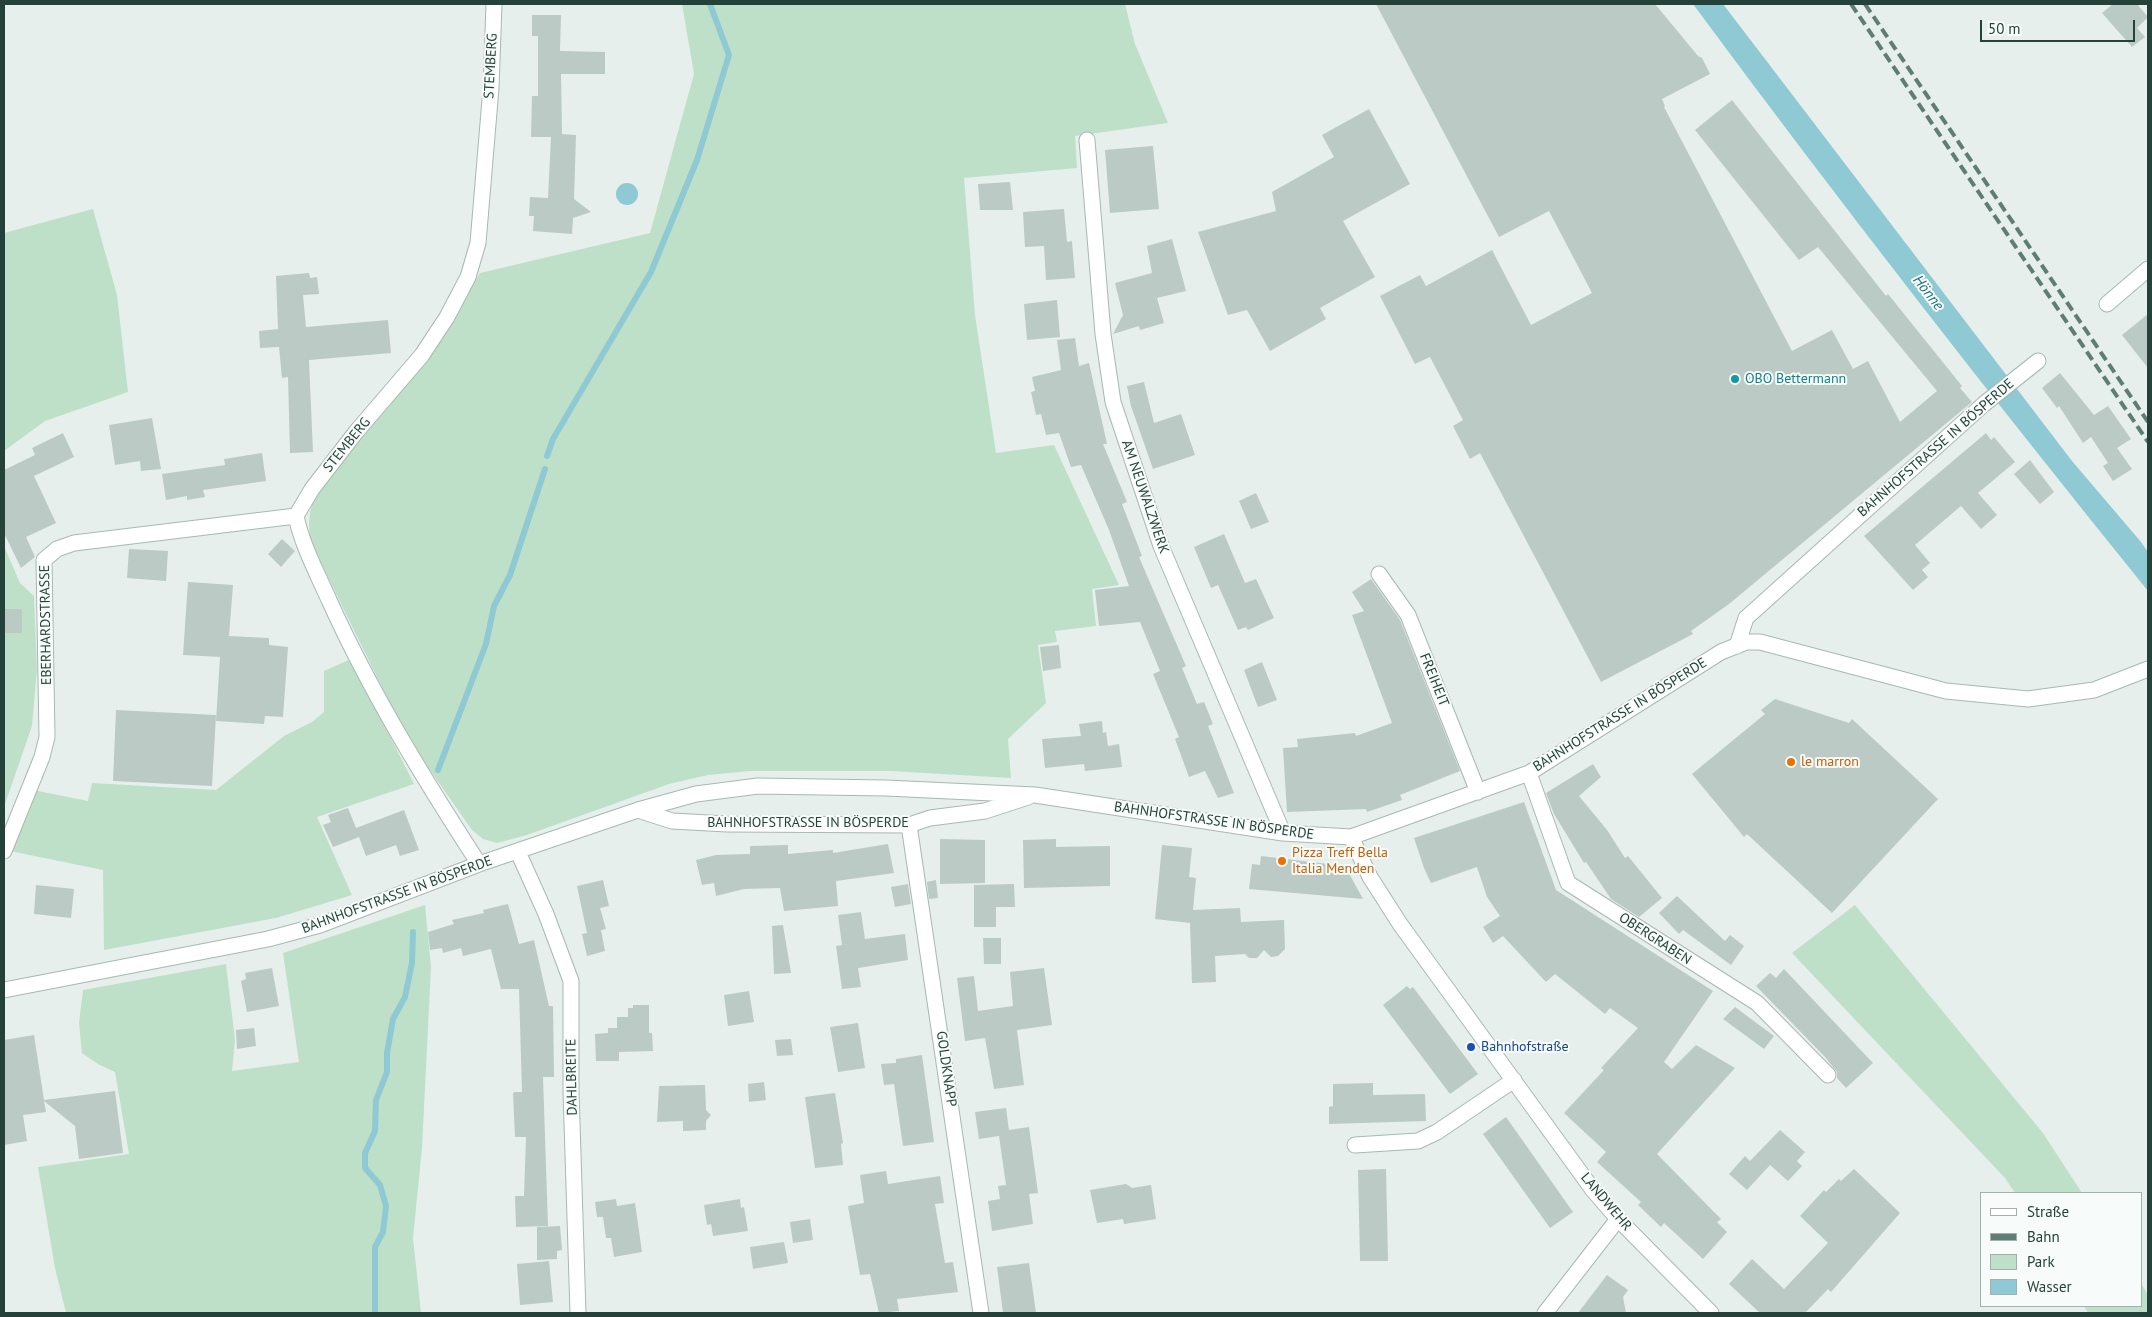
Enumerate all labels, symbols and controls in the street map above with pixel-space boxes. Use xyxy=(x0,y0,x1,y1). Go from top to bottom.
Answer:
scale bar xyxy=(1982,10,2137,42)
text: 50 m xyxy=(1988,19,2021,38)
street label: STEMBERG xyxy=(481,33,501,99)
water label: Hönne xyxy=(1909,272,1947,314)
place label: OBO Bettermann xyxy=(1745,371,1846,387)
marker: OBO Bettermann xyxy=(1729,373,1741,385)
street label: BAHNHOFSTRASSE IN BÖSPERDE xyxy=(1854,376,2018,520)
street label: STEMBERG xyxy=(320,414,374,476)
street label: AM NEUWALZWERK xyxy=(1118,438,1172,556)
street label: EBERHARDSTRASSE xyxy=(37,565,55,685)
street label: FREIHEIT xyxy=(1416,651,1452,709)
street label: BAHNHOFSTRASSE IN BÖSPERDE xyxy=(1530,654,1710,776)
place label: le marron xyxy=(1801,754,1859,770)
marker: le marron xyxy=(1785,756,1797,768)
street label: BAHNHOFSTRASSE IN BÖSPERDE xyxy=(1113,799,1315,843)
street label: BAHNHOFSTRASSE IN BÖSPERDE xyxy=(707,815,909,831)
place label: Pizza Treff Bella Italia Menden xyxy=(1292,845,1388,878)
street label: BAHNHOFSTRASSE IN BÖSPERDE xyxy=(299,853,495,937)
marker: Pizza Treff Bella Italia Menden xyxy=(1276,855,1288,867)
street label: OBERGRABEN xyxy=(1616,909,1694,969)
street label: GOLDKNAPP xyxy=(932,1030,960,1108)
street label: DAHLBREITE xyxy=(563,1038,581,1116)
place label: Bahnhofstraße xyxy=(1481,1039,1569,1055)
marker: Bahnhofstraße xyxy=(1465,1041,1477,1053)
street label: LANDWEHR xyxy=(1577,1170,1635,1234)
legend xyxy=(1980,1192,2142,1307)
text: Straße xyxy=(2027,1202,2069,1221)
text: Bahn xyxy=(2027,1227,2060,1246)
text: Park xyxy=(2027,1252,2055,1271)
text: Wasser xyxy=(2027,1277,2072,1296)

